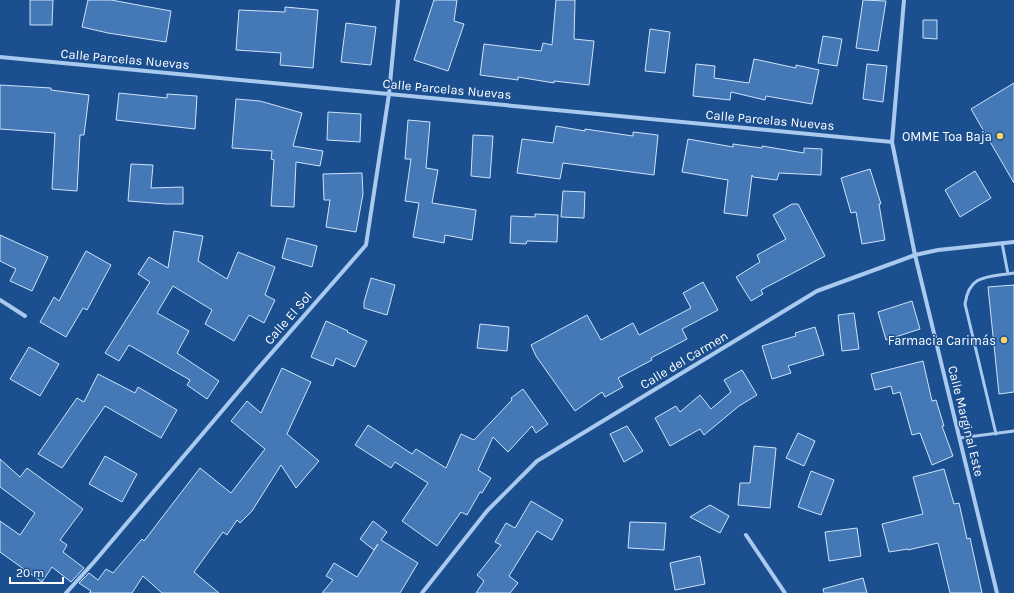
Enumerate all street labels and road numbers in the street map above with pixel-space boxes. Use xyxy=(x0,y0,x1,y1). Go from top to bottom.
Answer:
street label: Calle Parcelas Nuevas xyxy=(60,46,190,72)
street label: Calle Parcelas Nuevas xyxy=(382,76,512,102)
street label: Calle Parcelas Nuevas xyxy=(705,107,835,133)
street label: Calle El Sol xyxy=(261,289,315,347)
street label: Calle del Carmen xyxy=(637,328,731,392)
street label: Calle Marginal Este xyxy=(945,364,987,478)

